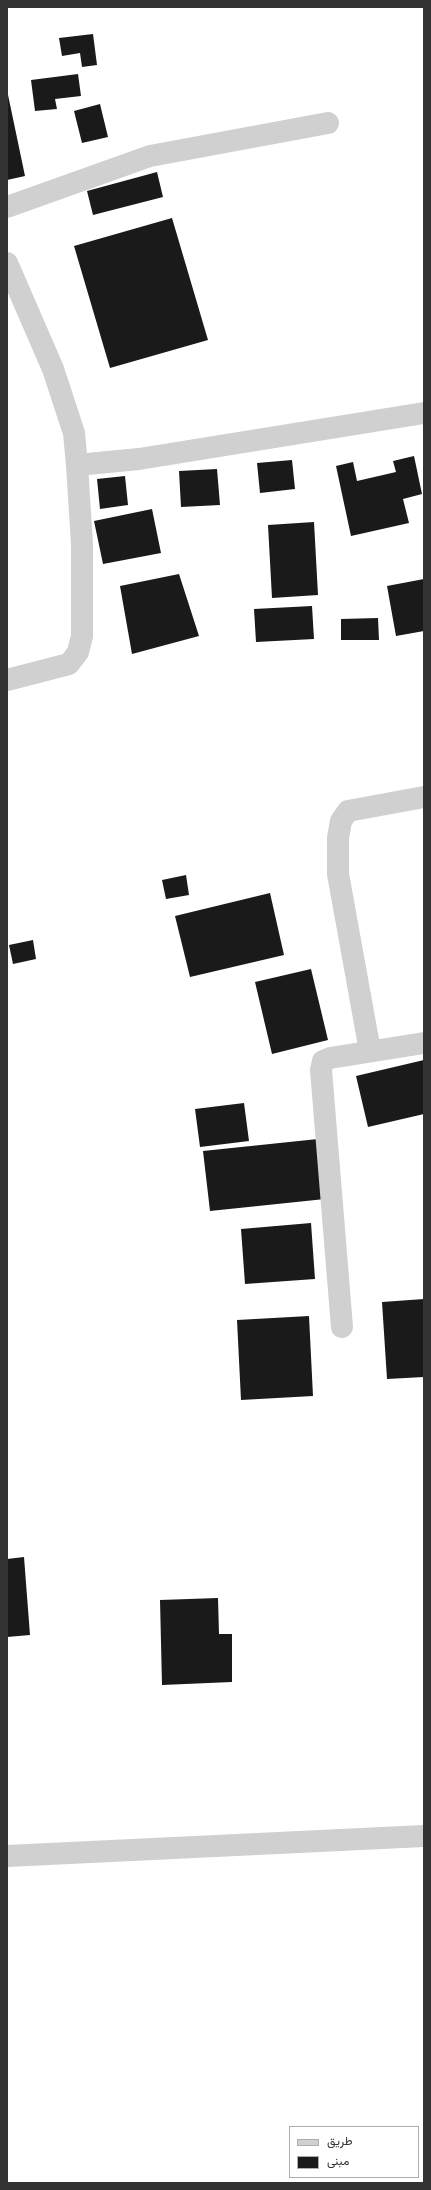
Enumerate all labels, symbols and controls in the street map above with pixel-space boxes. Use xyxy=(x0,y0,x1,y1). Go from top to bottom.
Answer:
legend xyxy=(289,2126,419,2178)
text: طريق xyxy=(327,2134,352,2148)
text: مبنى xyxy=(327,2154,349,2168)

